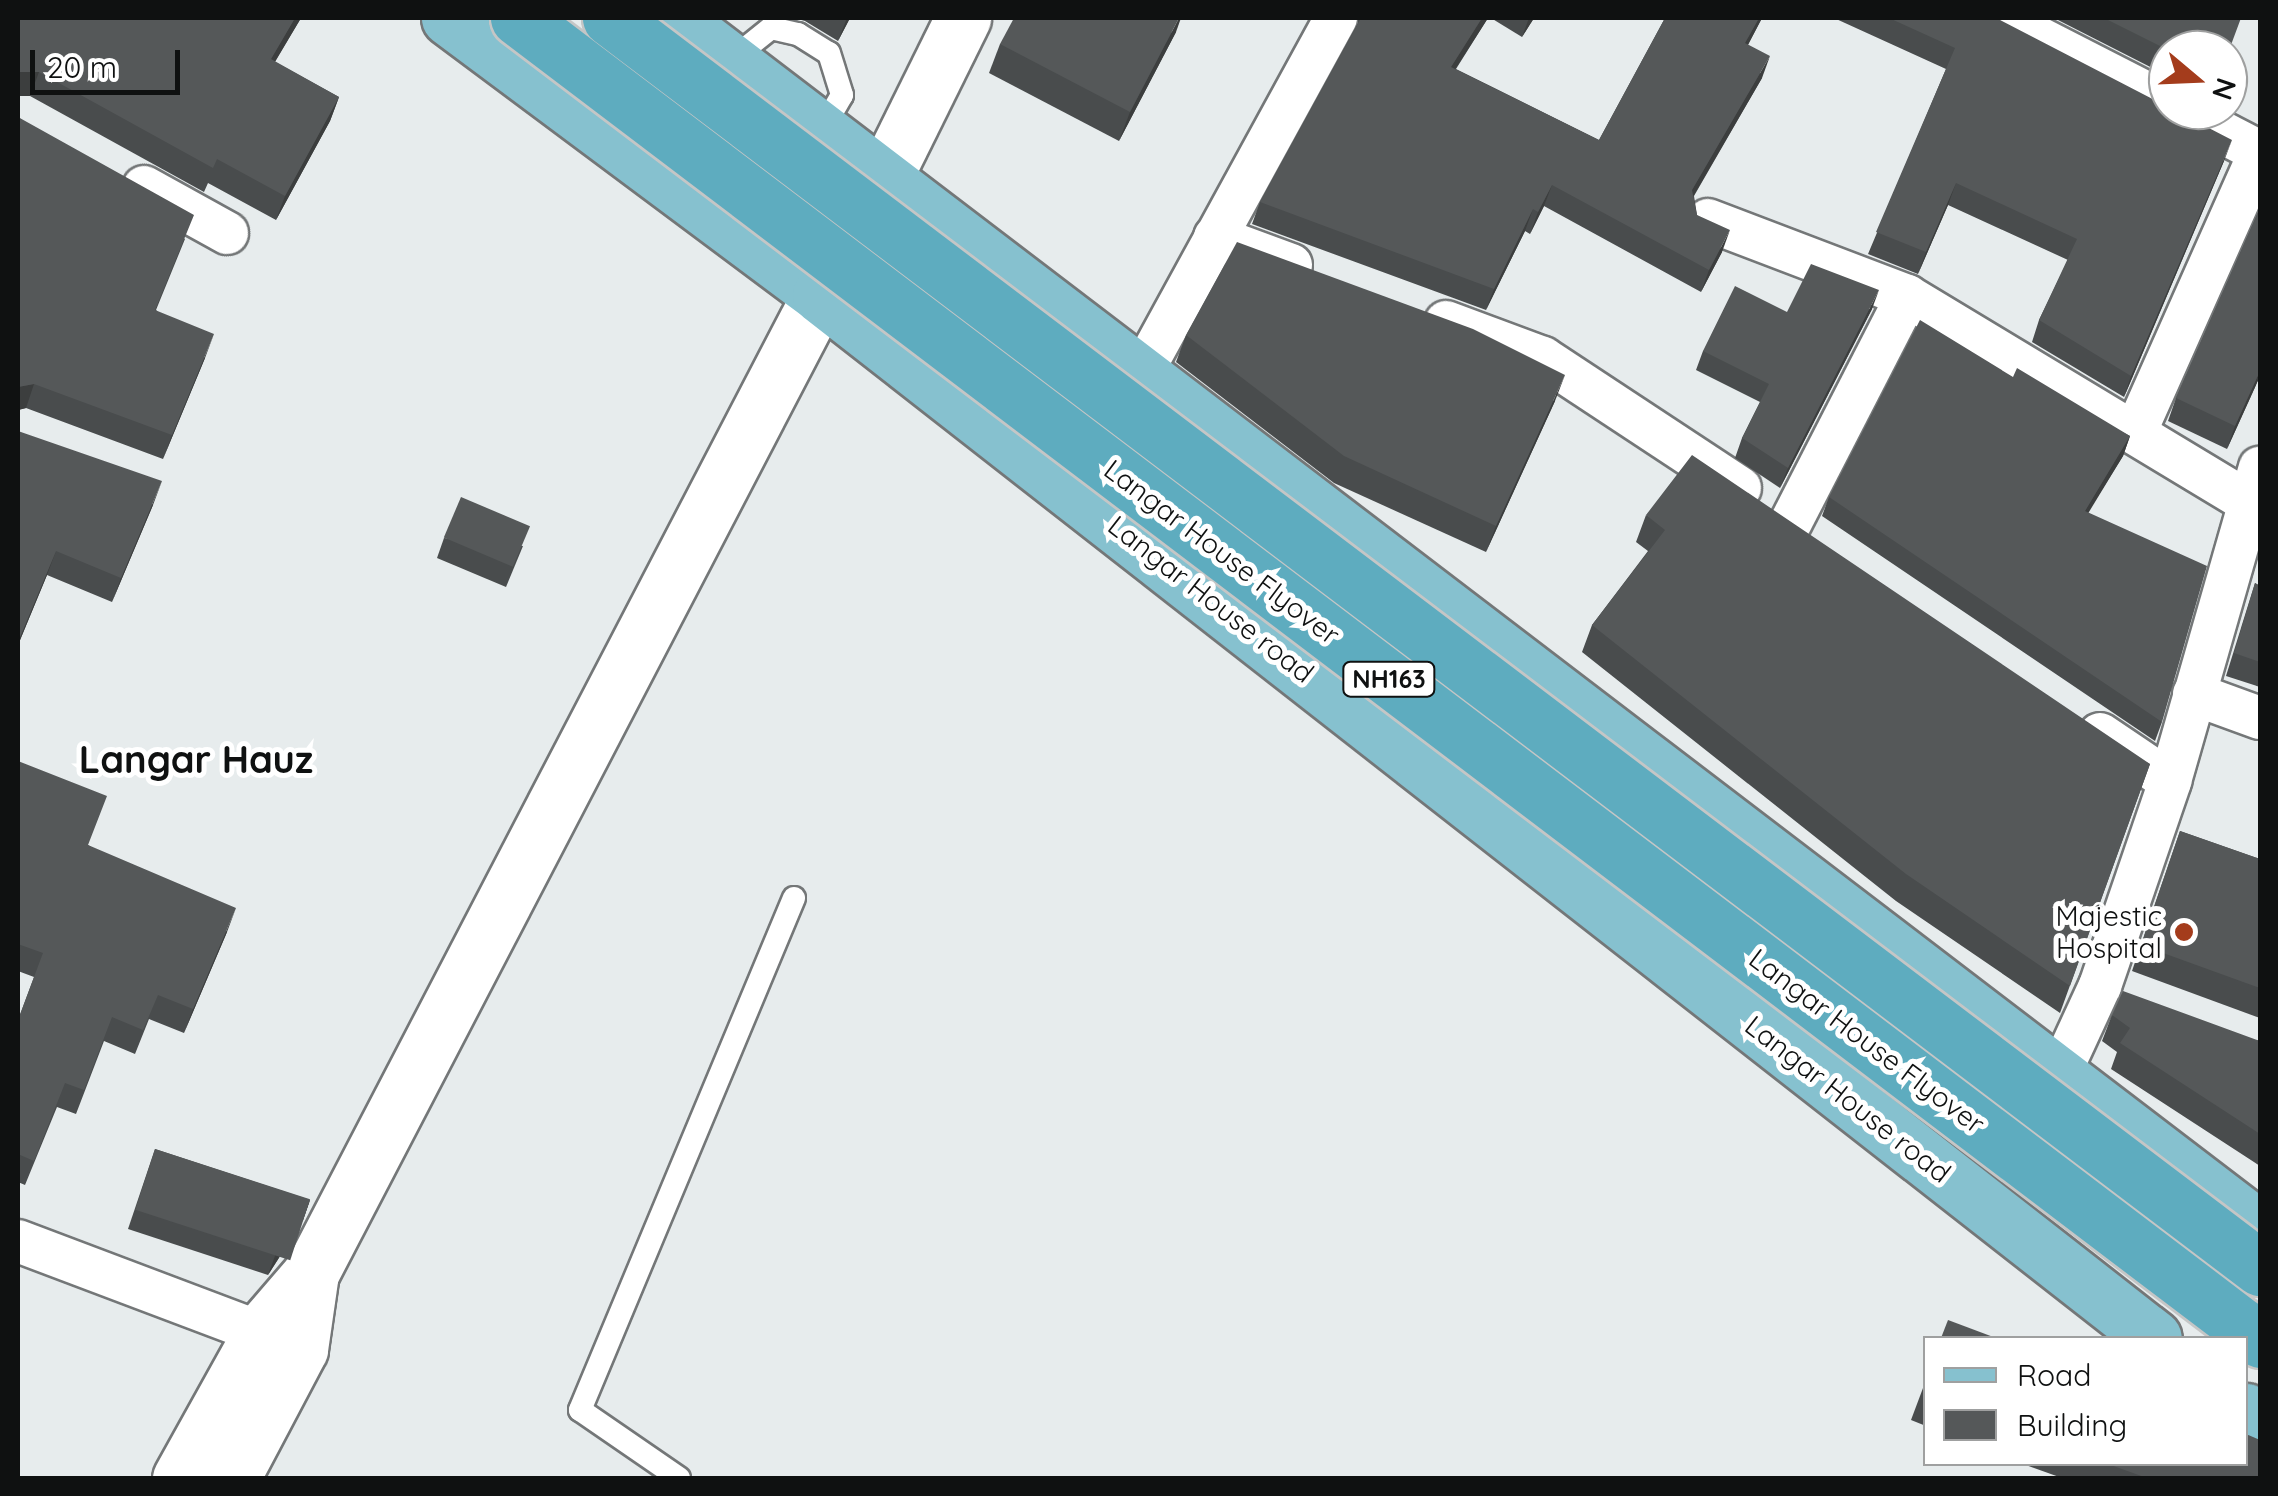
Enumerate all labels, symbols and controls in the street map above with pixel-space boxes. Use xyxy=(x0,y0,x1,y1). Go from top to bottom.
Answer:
scale bar xyxy=(35,30,185,92)
north arrow xyxy=(2148,30,2248,130)
text: 20 m xyxy=(47,48,117,86)
text: N xyxy=(2205,74,2245,105)
street label: Langar House Flyover xyxy=(1098,453,1346,651)
street label: Langar House road xyxy=(1102,508,1320,690)
road number: NH163 xyxy=(1342,659,1436,699)
district label: Langar Hauz xyxy=(79,737,313,783)
place label: Majestic Hospital xyxy=(2055,899,2162,965)
marker: Majestic Hospital xyxy=(2171,919,2197,945)
street label: Langar House Flyover xyxy=(1743,942,1991,1140)
street label: Langar House road xyxy=(1739,1008,1957,1190)
legend xyxy=(1923,1336,2248,1466)
text: Road xyxy=(2017,1356,2091,1394)
text: Building xyxy=(2017,1406,2127,1444)

